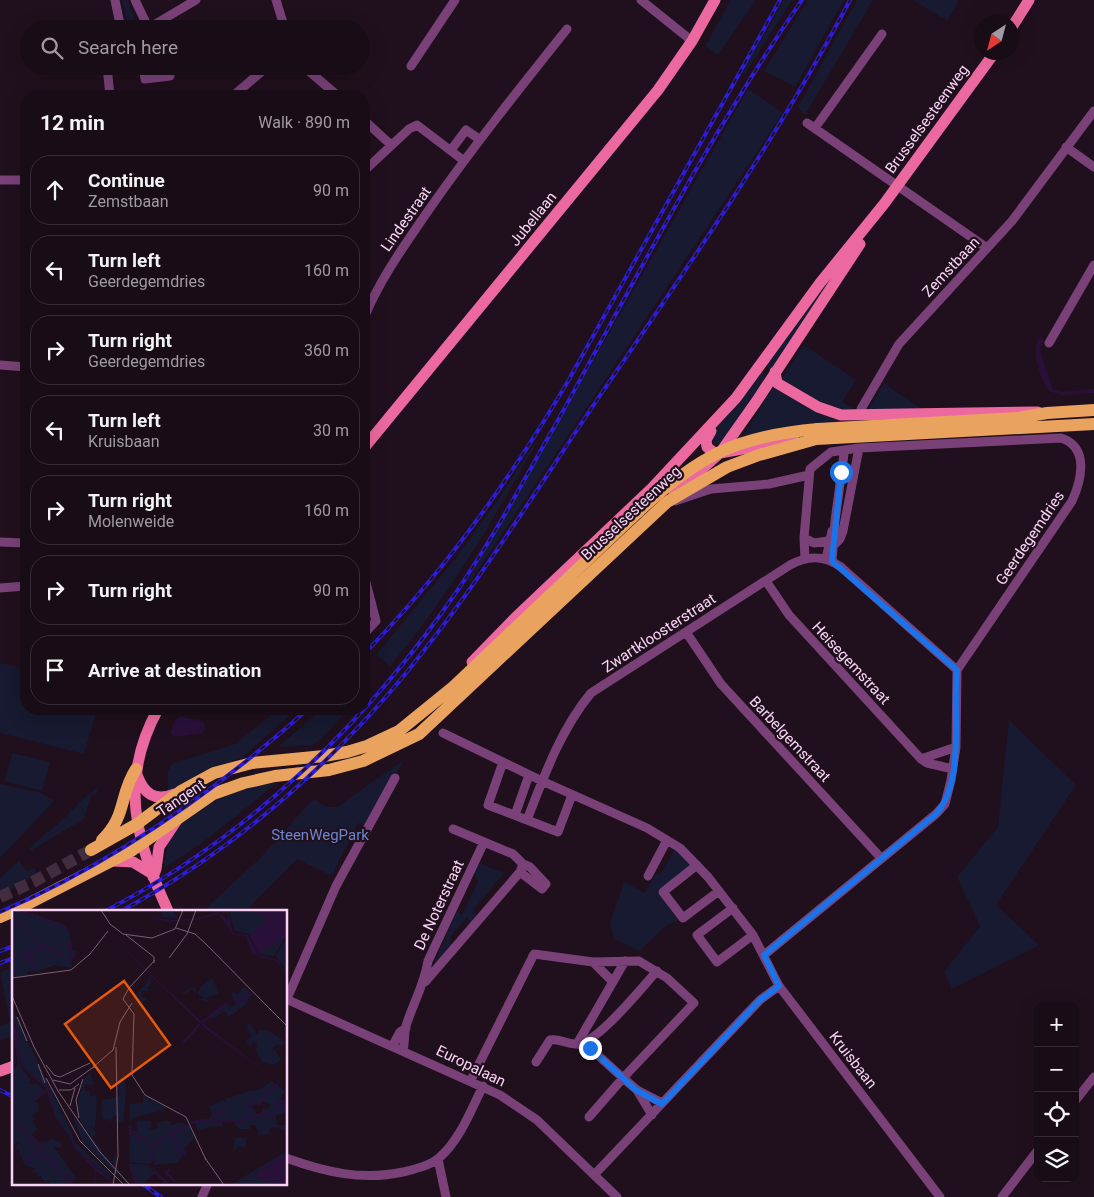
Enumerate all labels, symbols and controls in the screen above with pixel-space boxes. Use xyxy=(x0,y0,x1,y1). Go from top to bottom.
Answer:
north arrow xyxy=(974,15,1019,60)
search box xyxy=(20,20,370,75)
icon: search xyxy=(38,34,66,62)
text: Search here xyxy=(78,36,178,59)
street label: Brusselsesteenweg xyxy=(882,61,972,177)
text: 12 min xyxy=(40,111,105,135)
text: Walk · 890 m xyxy=(258,113,350,132)
text: Continue xyxy=(88,169,165,192)
icon: ahead xyxy=(41,176,69,204)
text: 90 m xyxy=(313,181,349,200)
street label: Lindestraat xyxy=(377,183,435,255)
street label: Jubellaan xyxy=(506,188,560,250)
text: Zemstbaan xyxy=(88,192,169,211)
street label: Zemstbaan xyxy=(919,233,983,301)
text: Turn left xyxy=(88,249,161,272)
icon: left xyxy=(41,256,69,284)
text: 160 m xyxy=(304,261,349,280)
text: Geerdegemdries xyxy=(88,272,205,291)
text: Turn right xyxy=(88,329,172,352)
icon: right xyxy=(41,336,69,364)
text: 360 m xyxy=(304,341,349,360)
text: Geerdegemdries xyxy=(88,352,205,371)
text: Turn left xyxy=(88,409,161,432)
icon: left xyxy=(41,416,69,444)
text: 30 m xyxy=(313,421,349,440)
text: Kruisbaan xyxy=(88,432,160,451)
route start xyxy=(830,461,853,484)
street label: Brusselsesteenweg xyxy=(577,462,685,564)
street label: Geerdegemdries xyxy=(992,487,1068,589)
text: Turn right xyxy=(88,489,172,512)
icon: right xyxy=(41,496,69,524)
text: 160 m xyxy=(304,501,349,520)
text: Molenweide xyxy=(88,512,174,531)
icon: right xyxy=(41,576,69,604)
text: Turn right xyxy=(88,579,172,602)
text: 90 m xyxy=(313,581,349,600)
street label: Zwartkloosterstraat xyxy=(599,590,719,676)
street label: Heisegemstraat xyxy=(808,618,894,708)
icon: arrive xyxy=(41,656,69,684)
text: Arrive at destination xyxy=(88,659,261,682)
street label: Barbelgemstraat xyxy=(746,692,834,786)
street label: Tangent xyxy=(154,775,209,821)
park label: SteenWegPark xyxy=(271,826,369,844)
street label: De Noterstraat xyxy=(410,857,468,953)
inset map xyxy=(12,910,288,1184)
map controls xyxy=(1034,1002,1079,1182)
button: + xyxy=(1034,1002,1079,1047)
street label: Kruisbaan xyxy=(825,1028,881,1092)
route end xyxy=(579,1037,602,1060)
street label: Europalaan xyxy=(433,1041,509,1091)
button: − xyxy=(1034,1047,1079,1092)
button: locate xyxy=(1034,1092,1079,1137)
button: layers xyxy=(1034,1137,1079,1182)

